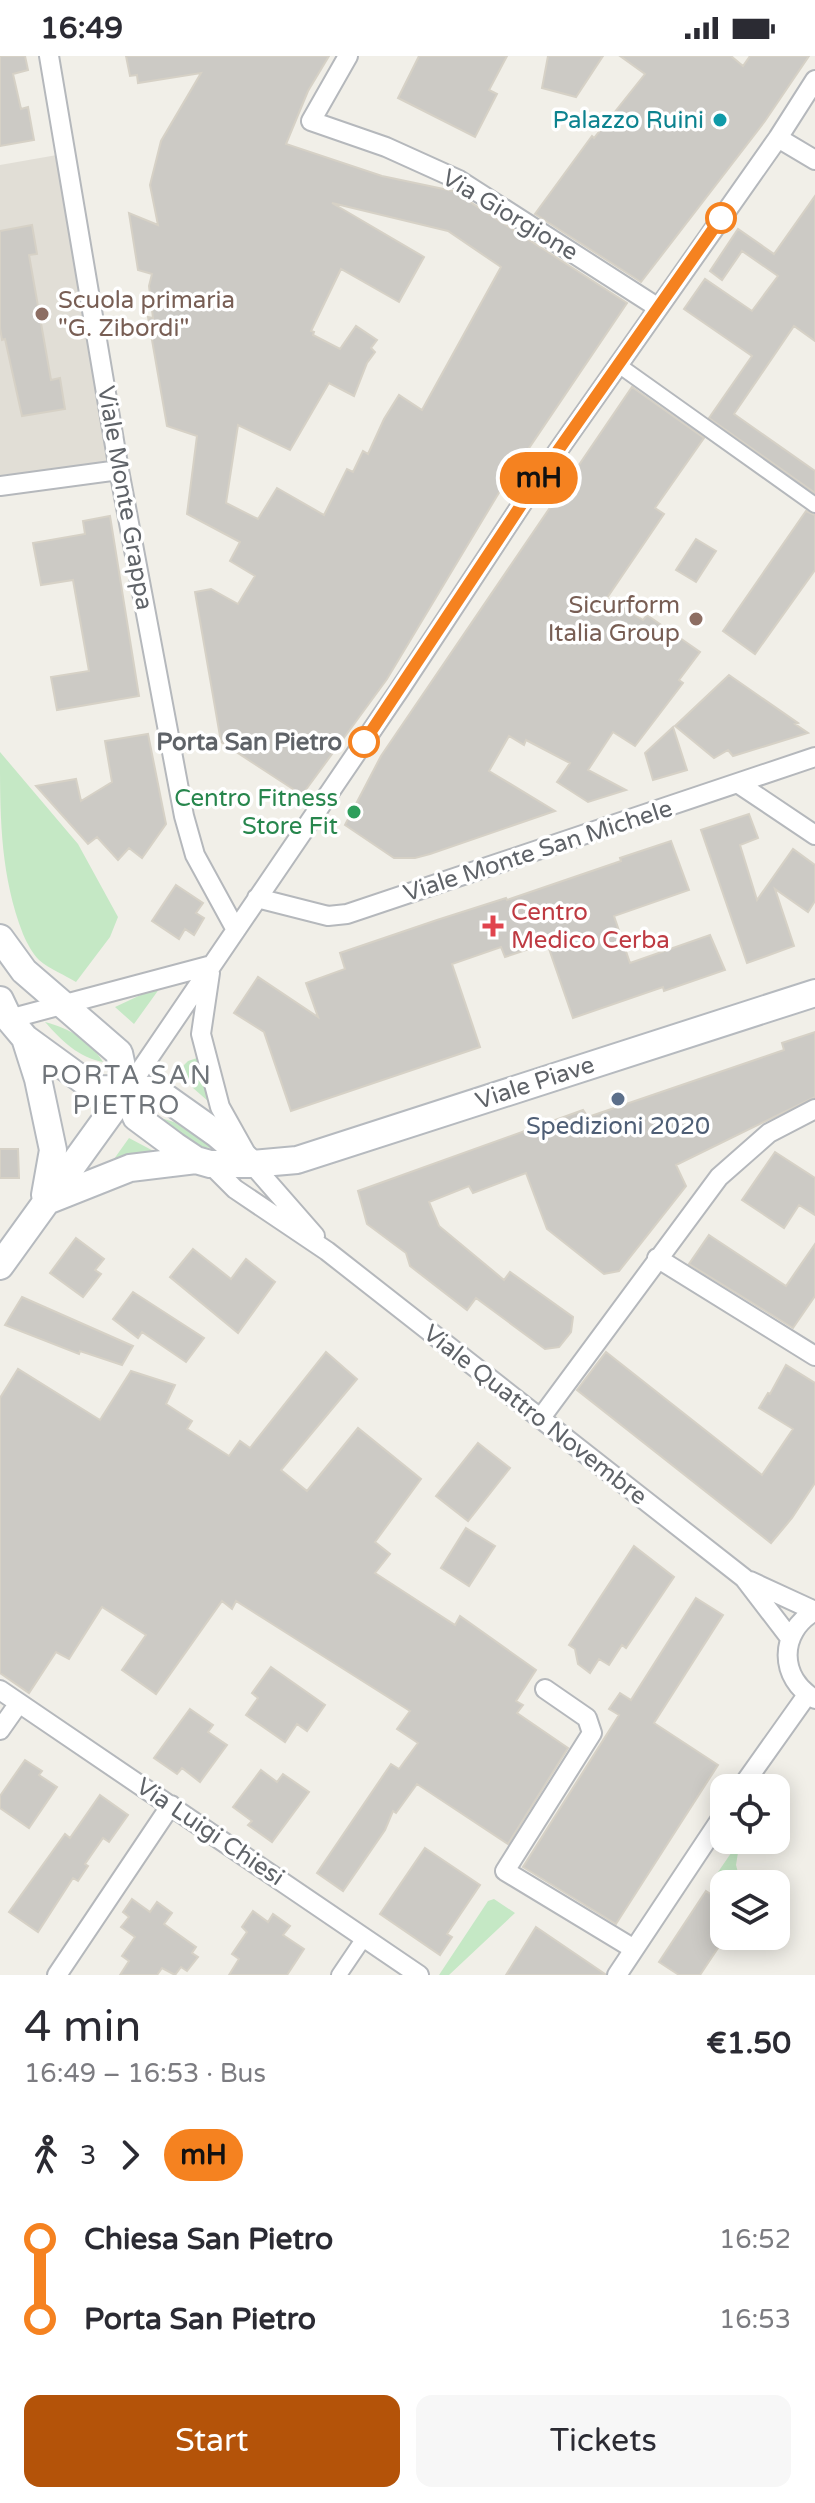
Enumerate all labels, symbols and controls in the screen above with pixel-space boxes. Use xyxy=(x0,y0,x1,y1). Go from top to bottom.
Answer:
text: 16:49 xyxy=(40,10,123,47)
place label: Palazzo Ruini xyxy=(553,106,704,135)
marker: Palazzo Ruini xyxy=(711,111,729,129)
street label: Via Giorgione xyxy=(437,163,583,267)
unlabelled marker xyxy=(706,203,736,233)
place label: Scuola primaria "G. Zibordi" xyxy=(58,286,235,343)
marker: Scuola primaria "G. Zibordi" xyxy=(33,305,51,323)
street label: Viale Monte Grappa xyxy=(91,384,159,612)
line badge: mH xyxy=(503,452,575,504)
text: mH xyxy=(516,461,562,495)
place label: Sicurform Italia Group xyxy=(548,591,680,648)
marker: Sicurform Italia Group xyxy=(687,610,705,628)
marker: Porta San Pietro xyxy=(349,727,379,757)
place label: Porta San Pietro xyxy=(156,728,342,757)
place label: Centro Fitness Store Fit xyxy=(174,784,338,841)
street label: Viale Monte San Michele xyxy=(400,794,676,908)
marker: Centro Fitness Store Fit xyxy=(345,803,363,821)
place label: Centro Medico Cerba xyxy=(511,898,670,955)
marker: Centro Medico Cerba xyxy=(482,915,504,937)
street label: Viale Piave xyxy=(472,1050,598,1116)
district label: PORTA SAN PIETRO xyxy=(41,1060,213,1121)
marker: Spedizioni 2020 xyxy=(609,1090,627,1108)
place label: Spedizioni 2020 xyxy=(526,1112,710,1141)
street label: Viale Quattro Novembre xyxy=(417,1319,653,1511)
street label: Via Luigi Chiesi xyxy=(130,1772,290,1892)
map controls xyxy=(710,1774,790,1950)
button: locate xyxy=(710,1774,790,1854)
button: layers xyxy=(710,1870,790,1950)
text: 4 min xyxy=(24,2001,141,2054)
text: €1.50 xyxy=(706,2025,791,2062)
text: 16:49 – 16:53 · Bus xyxy=(24,2058,266,2089)
icon: walk xyxy=(24,2133,68,2177)
icon: forward xyxy=(108,2133,152,2177)
text: mH xyxy=(180,2138,227,2172)
text: 3 xyxy=(80,2140,96,2171)
text: Chiesa San Pietro xyxy=(84,2221,333,2258)
text: 16:52 xyxy=(719,2224,791,2255)
text: Porta San Pietro xyxy=(84,2301,316,2338)
text: 16:53 xyxy=(719,2304,791,2335)
button: Start xyxy=(24,2395,400,2487)
button: Tickets xyxy=(416,2395,791,2487)

